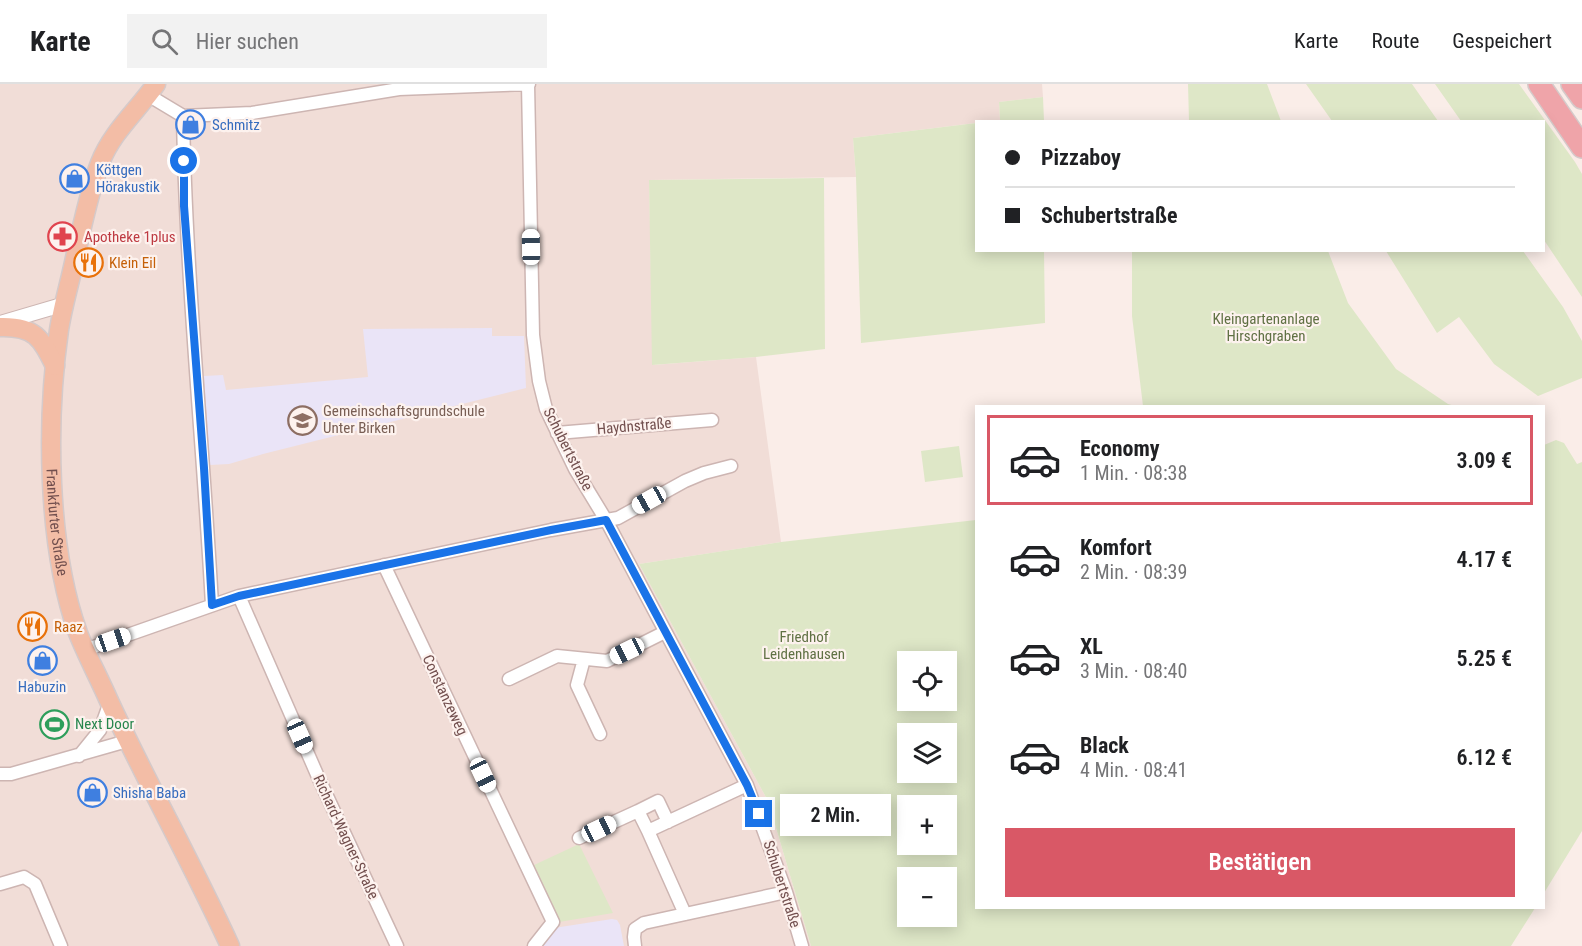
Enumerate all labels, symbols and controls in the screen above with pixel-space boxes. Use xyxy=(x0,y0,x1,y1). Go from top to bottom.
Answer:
search box xyxy=(127,14,547,68)
text: Karte xyxy=(30,25,91,58)
icon: search xyxy=(148,25,181,58)
text: Hier suchen xyxy=(196,29,299,54)
text: Karte xyxy=(1294,29,1338,53)
text: Route xyxy=(1371,29,1419,53)
text: Gespeichert xyxy=(1452,29,1552,53)
shop icon: Schmitz xyxy=(175,109,207,141)
place label: Schmitz xyxy=(212,116,260,134)
text: Pizzaboy xyxy=(1041,145,1121,170)
route start xyxy=(170,147,197,174)
place label: Köttgen Hörakustik xyxy=(96,161,160,196)
shop icon: Köttgen Hörakustik xyxy=(59,163,91,195)
text: Schubertstraße xyxy=(1041,203,1178,228)
pharmacy icon: Apotheke 1plus xyxy=(47,221,79,253)
place label: Apotheke 1plus xyxy=(84,228,176,246)
car xyxy=(522,229,540,265)
restaurant icon: Klein Eil xyxy=(72,247,104,279)
place label: Klein Eil xyxy=(109,254,156,272)
park label: Kleingartenanlage Hirschgraben xyxy=(1212,310,1320,345)
place label: Gemeinschaftsgrundschule Unter Birken xyxy=(323,402,485,437)
school or university icon: Gemeinschaftsgrundschule Unter Birken xyxy=(286,404,318,436)
street label: Schubertstraße xyxy=(539,405,597,493)
street label: Haydnstraße xyxy=(596,414,672,438)
icon: car xyxy=(1008,433,1062,487)
text: Economy xyxy=(1080,436,1160,461)
text: 3.09 € xyxy=(1456,448,1512,473)
text: 1 Min. · 08:38 xyxy=(1080,461,1187,485)
street label: Frankfurter Straße xyxy=(42,468,71,577)
car xyxy=(629,483,669,517)
icon: car xyxy=(1008,532,1062,586)
text: Komfort xyxy=(1080,535,1152,560)
text: 4.17 € xyxy=(1456,547,1512,572)
text: 2 Min. · 08:39 xyxy=(1080,560,1187,584)
restaurant icon: Raaz xyxy=(17,611,49,643)
place label: Raaz xyxy=(54,618,83,636)
car xyxy=(93,626,133,654)
park label: Friedhof Leidenhausen xyxy=(763,628,845,663)
icon: car xyxy=(1008,631,1062,685)
text: XL xyxy=(1080,634,1103,659)
car xyxy=(607,635,647,667)
shop icon: Habuzin xyxy=(26,644,58,676)
text: 5.25 € xyxy=(1456,646,1512,671)
map controls xyxy=(897,651,957,927)
button: locate xyxy=(897,651,957,711)
street label: Constanzeweg xyxy=(419,652,471,738)
text: 3 Min. · 08:40 xyxy=(1080,659,1187,683)
place label: Habuzin xyxy=(18,678,66,696)
sports icon: Next Door xyxy=(38,708,70,740)
place label: Next Door xyxy=(75,715,134,733)
car xyxy=(284,716,316,756)
button: layers xyxy=(897,723,957,783)
icon: car xyxy=(1008,730,1062,784)
text: Black xyxy=(1080,733,1129,758)
text: 6.12 € xyxy=(1456,745,1512,770)
car xyxy=(467,755,499,795)
text: 4 Min. · 08:41 xyxy=(1080,758,1187,782)
street label: Richard-Wagner-Straße xyxy=(309,772,383,902)
shop icon: Shisha Baba xyxy=(76,777,108,809)
place label: Shisha Baba xyxy=(113,784,186,802)
callout: 2 Min. xyxy=(780,793,891,835)
button: + xyxy=(897,795,957,855)
route end xyxy=(745,800,772,827)
text: 2 Min. xyxy=(810,803,861,827)
car xyxy=(579,813,619,845)
button: Bestätigen xyxy=(1005,828,1515,897)
street label: Schubertstraße xyxy=(759,838,805,930)
button: − xyxy=(897,867,957,927)

